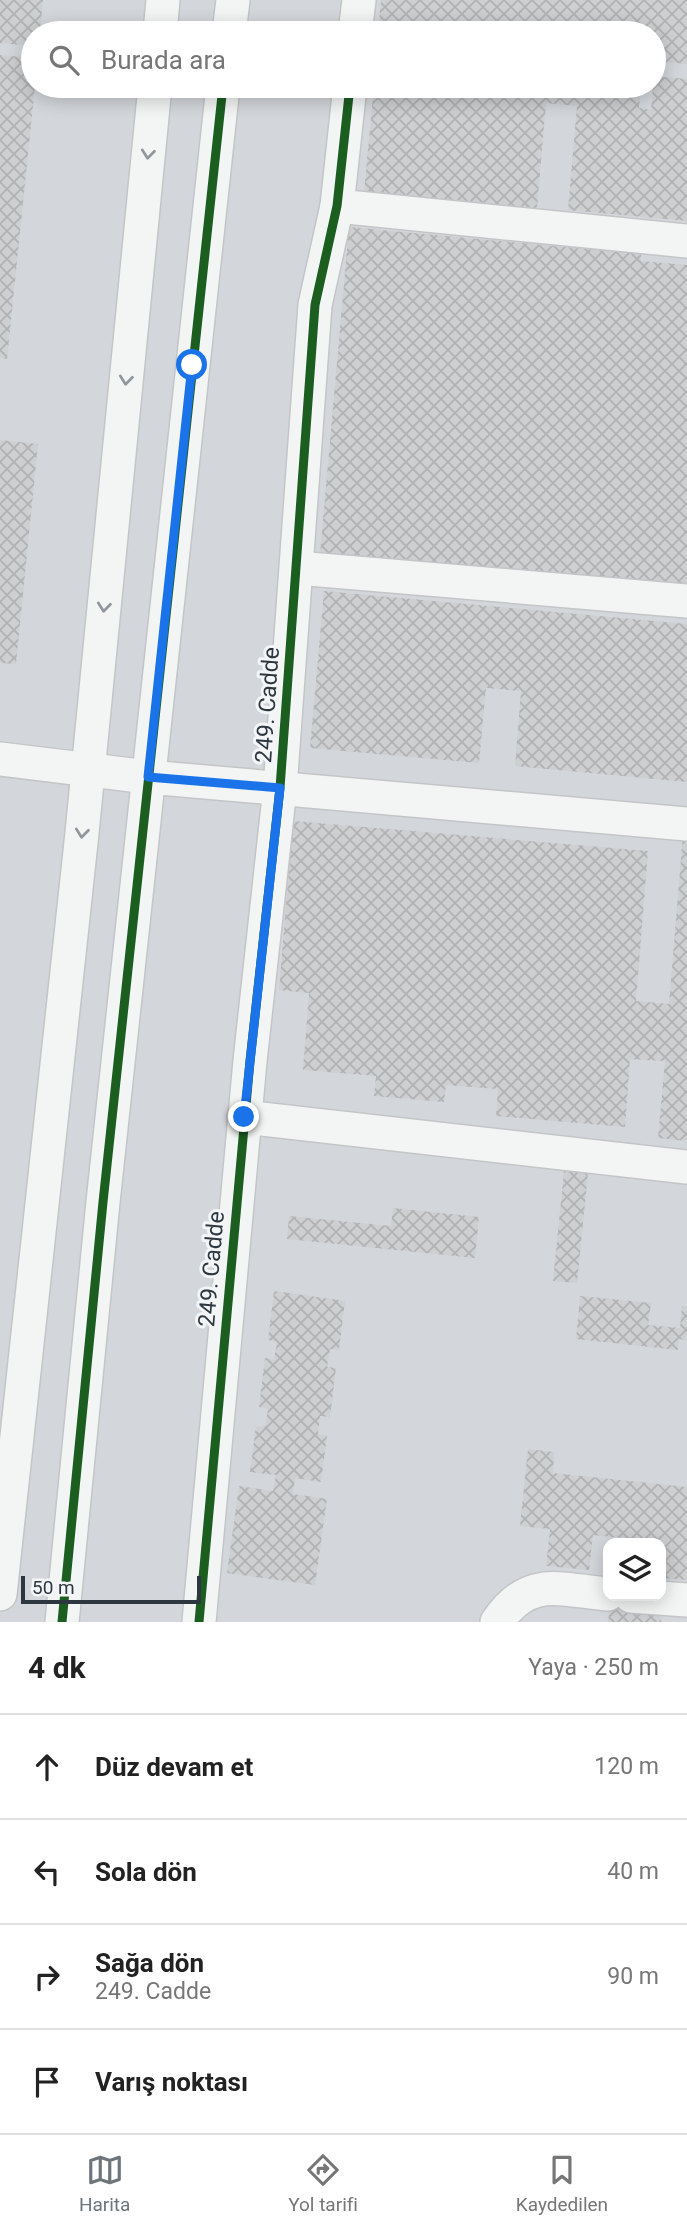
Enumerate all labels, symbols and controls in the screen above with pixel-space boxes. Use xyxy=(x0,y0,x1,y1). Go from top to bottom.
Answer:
search box xyxy=(21,21,666,98)
icon: search xyxy=(45,41,83,79)
text: Burada ara xyxy=(101,45,226,75)
one-way arrow xyxy=(141,148,156,159)
route start xyxy=(176,349,207,380)
one-way arrow xyxy=(119,375,134,386)
one-way arrow xyxy=(97,601,112,612)
street label: 249. Cadde xyxy=(250,646,285,764)
one-way arrow xyxy=(74,827,89,839)
route end xyxy=(228,1101,259,1132)
street label: 249. Cadde xyxy=(193,1210,230,1328)
map controls xyxy=(603,1538,666,1601)
button: layers xyxy=(603,1538,666,1601)
scale bar xyxy=(21,1573,201,1605)
text: 50 m xyxy=(32,1576,75,1599)
text: 4 dk xyxy=(28,1650,86,1685)
text: Yaya · 250 m xyxy=(528,1654,659,1681)
icon: ahead xyxy=(28,1748,66,1786)
text: Düz devam et xyxy=(95,1752,253,1782)
text: 120 m xyxy=(594,1753,659,1780)
icon: left xyxy=(28,1853,66,1891)
text: Sola dön xyxy=(95,1857,197,1887)
text: 40 m xyxy=(607,1858,659,1885)
text: Sağa dön xyxy=(95,1948,204,1978)
icon: right xyxy=(28,1958,66,1996)
text: 90 m xyxy=(607,1963,659,1990)
text: 249. Cadde xyxy=(95,1978,211,2005)
icon: arrive xyxy=(28,2063,66,2101)
text: Varış noktası xyxy=(95,2067,248,2097)
tab: Harita xyxy=(79,2151,130,2216)
tab: Yol tarifi xyxy=(288,2151,358,2216)
tab: Kaydedilen xyxy=(516,2151,608,2216)

